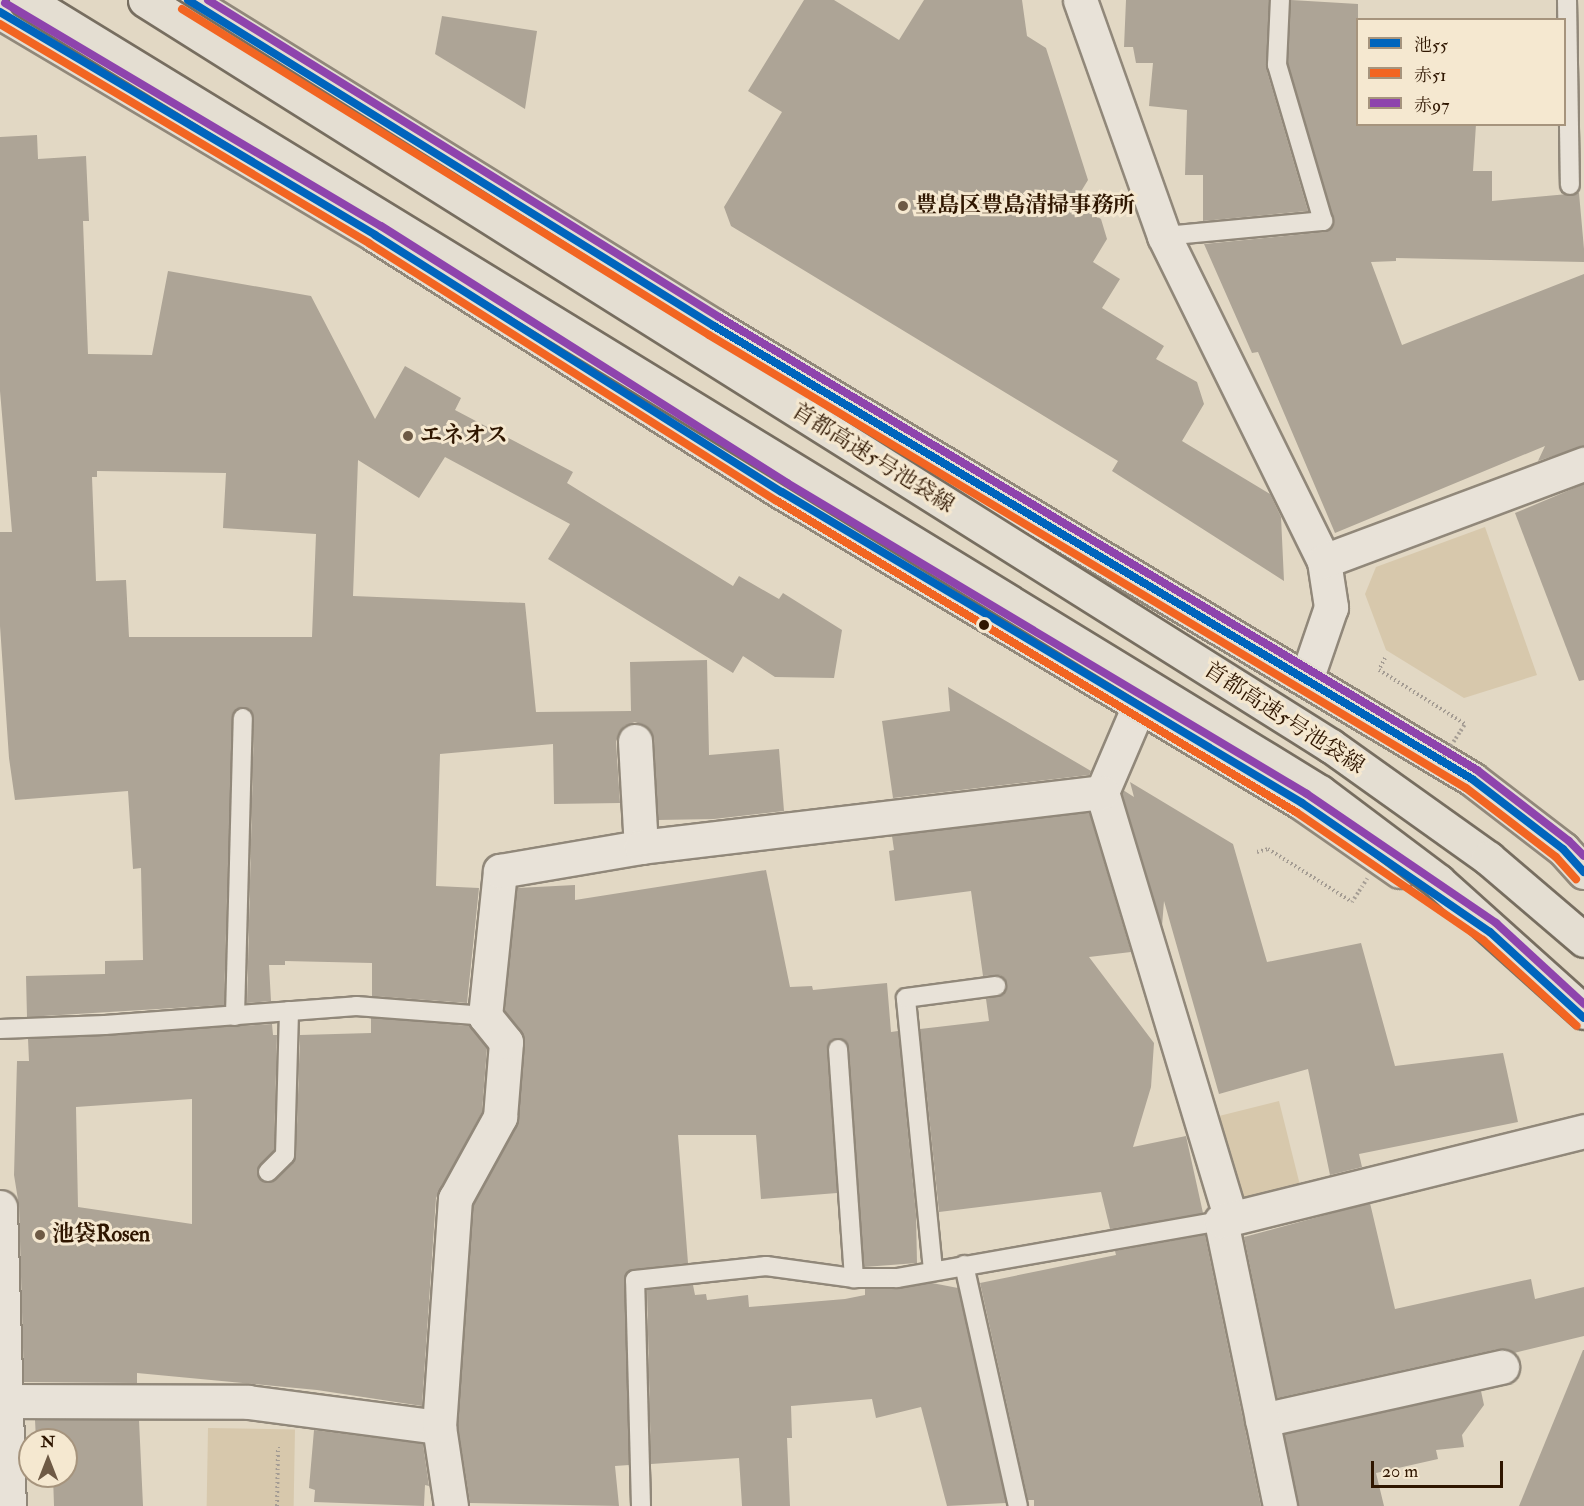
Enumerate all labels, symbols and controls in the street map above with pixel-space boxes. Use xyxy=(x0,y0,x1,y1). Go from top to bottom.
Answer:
legend xyxy=(1356,18,1566,126)
text: 池55 xyxy=(1414,34,1448,57)
text: 赤51 xyxy=(1414,64,1446,87)
text: 赤97 xyxy=(1414,94,1449,117)
place label: 豊島区豊島清掃事務所 xyxy=(915,193,1135,219)
marker: 豊島区豊島清掃事務所 xyxy=(896,199,910,213)
street label: 首都高速5号池袋線 xyxy=(787,398,959,518)
place label: エネオス xyxy=(420,423,508,449)
marker: エネオス xyxy=(401,429,415,443)
unlabelled marker xyxy=(978,619,990,631)
street label: 首都高速5号池袋線 xyxy=(1199,656,1369,780)
place label: 池袋Rosen xyxy=(52,1222,150,1248)
marker: 池袋Rosen xyxy=(33,1228,47,1242)
north arrow xyxy=(18,1428,78,1488)
text: N xyxy=(41,1432,55,1452)
scale bar xyxy=(1374,1449,1506,1487)
text: 20 m xyxy=(1382,1460,1418,1483)

